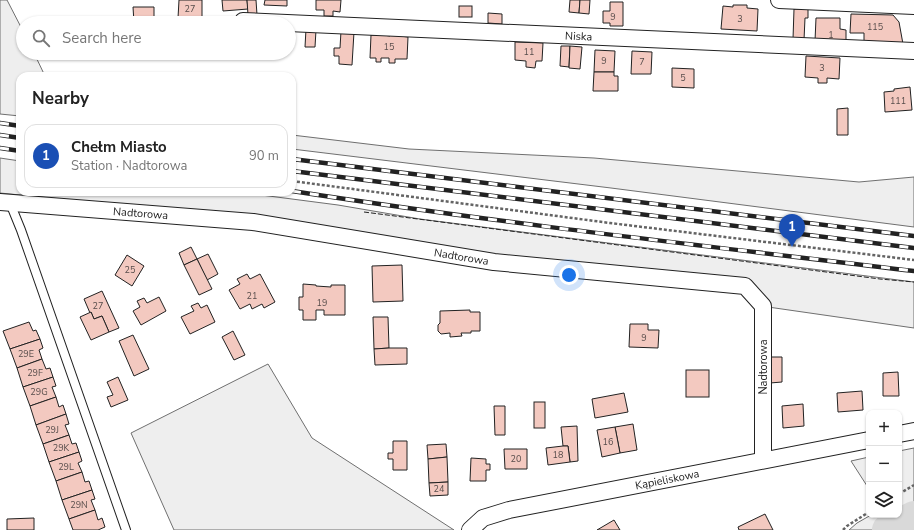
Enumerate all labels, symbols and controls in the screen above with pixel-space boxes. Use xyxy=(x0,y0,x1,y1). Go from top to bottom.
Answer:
house number: 27 xyxy=(185,3,195,15)
house number: 9 xyxy=(610,11,616,23)
house number: 3 xyxy=(737,13,743,25)
search box xyxy=(16,16,296,60)
house number: 115 xyxy=(867,21,883,33)
icon: search xyxy=(30,27,52,49)
text: Search here xyxy=(62,28,142,48)
street label: Niska xyxy=(565,28,593,44)
house number: 1 xyxy=(828,29,834,41)
house number: 15 xyxy=(384,41,394,53)
house number: 11 xyxy=(524,46,534,58)
house number: 9 xyxy=(601,55,607,67)
house number: 7 xyxy=(639,56,645,68)
house number: 3 xyxy=(819,62,825,74)
house number: 5 xyxy=(680,72,686,84)
text: Nearby xyxy=(32,87,89,110)
house number: 111 xyxy=(890,95,906,107)
text: Chełm Miasto xyxy=(71,137,167,157)
text: 1 xyxy=(42,147,50,165)
text: 90 m xyxy=(249,147,279,165)
text: Station · Nadtorowa xyxy=(71,157,187,175)
street label: Nadtorowa xyxy=(112,203,169,223)
pin: 1 xyxy=(779,214,805,247)
street label: Nadtorowa xyxy=(433,245,490,269)
house number: 25 xyxy=(125,264,135,276)
your location xyxy=(559,265,579,285)
house number: 21 xyxy=(247,290,257,302)
house number: 19 xyxy=(317,297,327,309)
house number: 27 xyxy=(93,300,103,312)
house number: 9 xyxy=(641,332,647,344)
street label: Nadtorowa xyxy=(756,339,771,395)
house number: 29E xyxy=(18,348,34,360)
house number: 29F xyxy=(27,367,43,379)
house number: 29G xyxy=(30,386,48,398)
map controls xyxy=(866,410,902,518)
button: + xyxy=(866,410,902,446)
house number: 29J xyxy=(45,424,59,436)
house number: 16 xyxy=(603,436,613,448)
house number: 29K xyxy=(53,442,70,454)
button: − xyxy=(866,446,902,482)
house number: 18 xyxy=(553,449,563,461)
house number: 20 xyxy=(511,453,521,465)
house number: 29L xyxy=(58,461,74,473)
street label: Kąpieliskowa xyxy=(634,466,701,493)
button: layers xyxy=(866,482,902,518)
house number: 24 xyxy=(434,483,445,495)
house number: 29N xyxy=(70,499,88,511)

